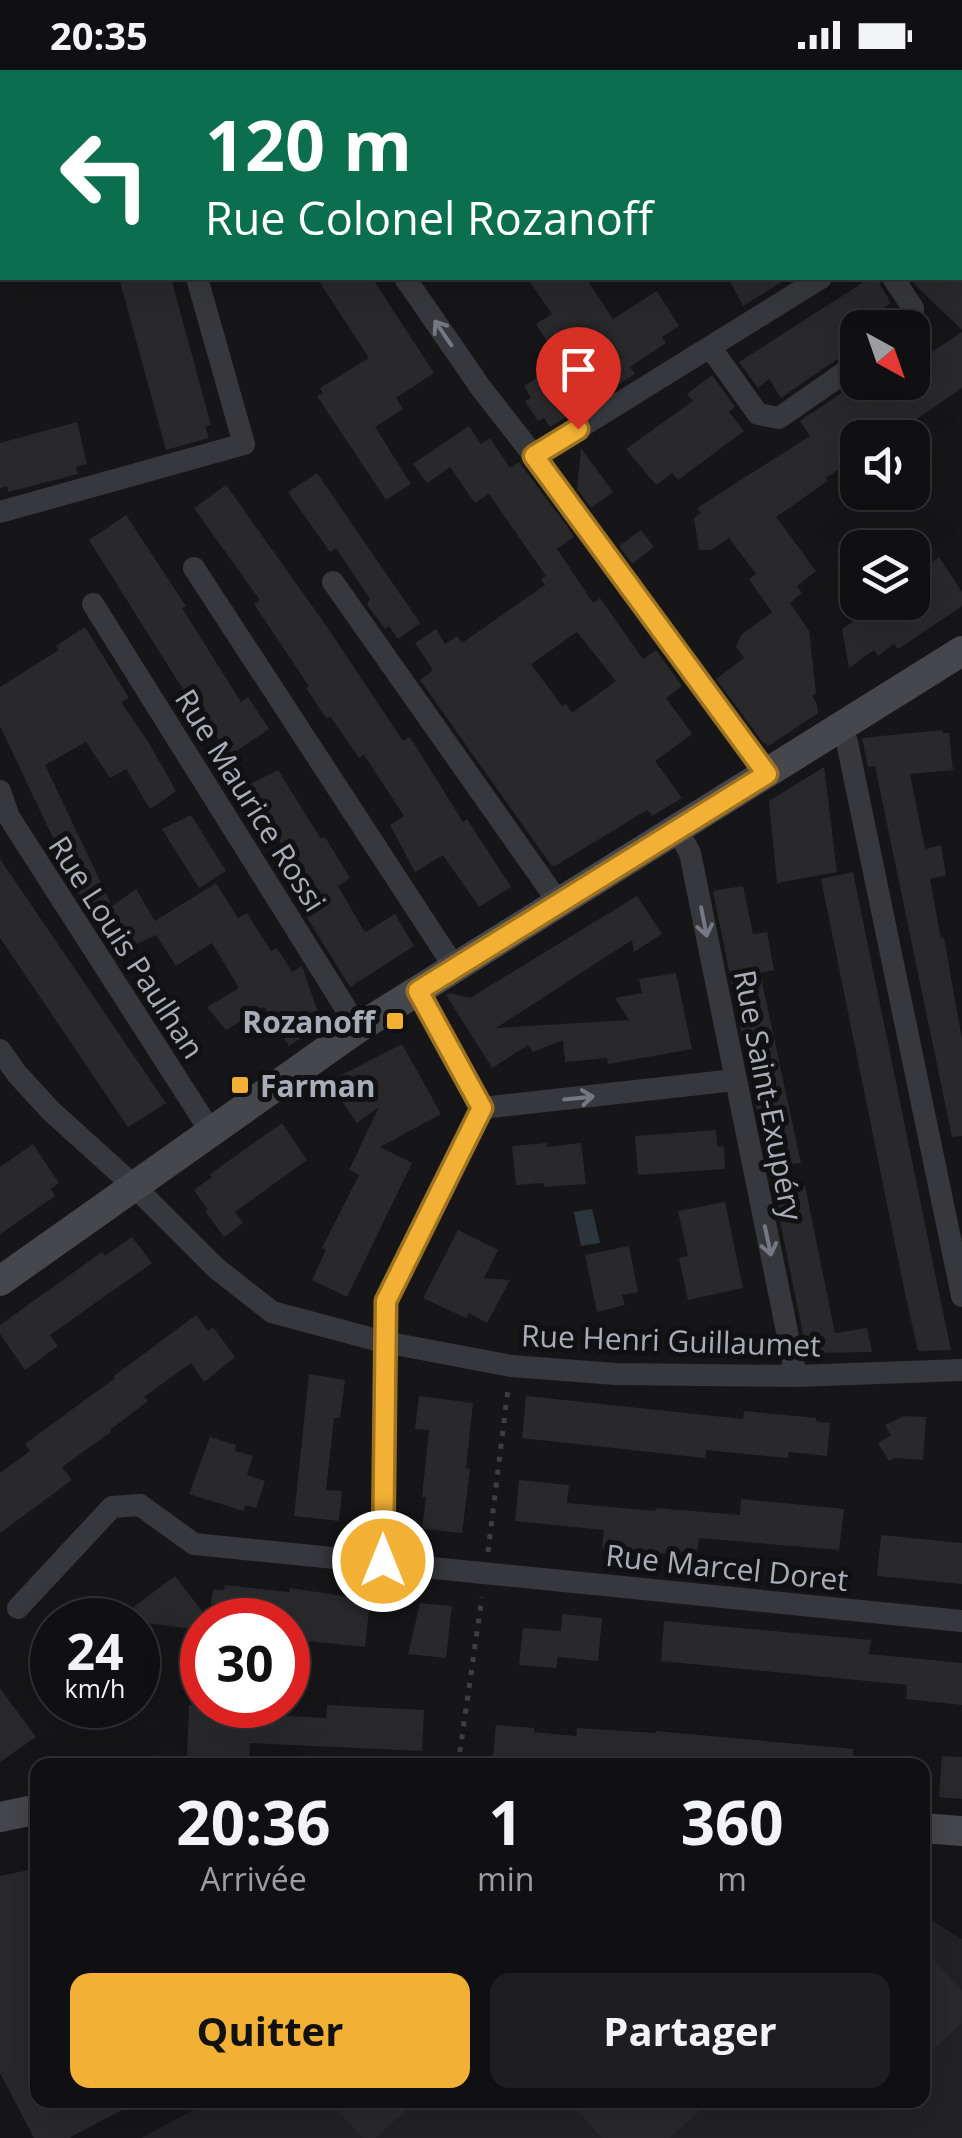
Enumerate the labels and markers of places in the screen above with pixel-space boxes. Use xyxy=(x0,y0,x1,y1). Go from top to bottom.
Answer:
pin xyxy=(536,327,621,430)
place label: Rozanoff xyxy=(242,1001,377,1042)
marker: Rozanoff xyxy=(384,1010,406,1032)
place label: Farman xyxy=(260,1065,376,1106)
marker: Farman xyxy=(229,1074,251,1096)

